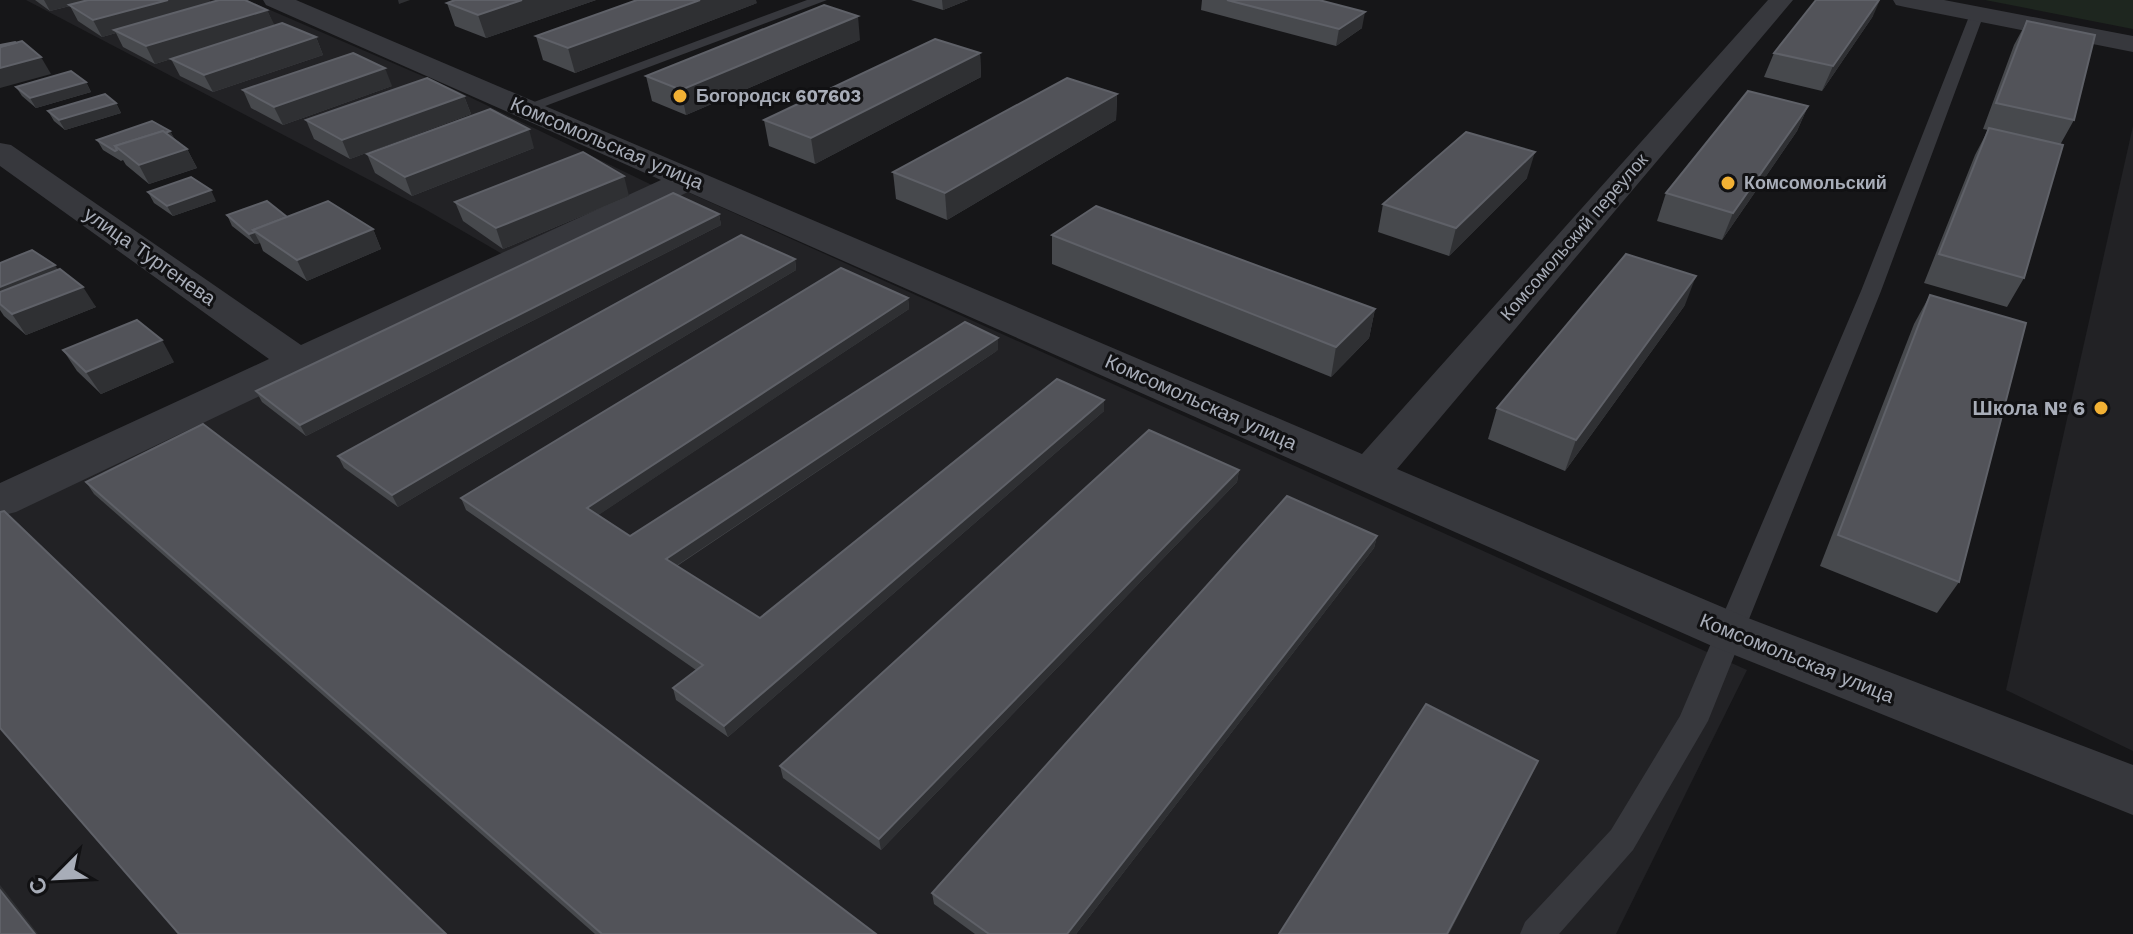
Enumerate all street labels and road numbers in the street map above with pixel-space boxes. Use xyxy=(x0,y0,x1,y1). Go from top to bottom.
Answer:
street label: Комсомольская улица xyxy=(507,91,708,195)
street label: Комсомольский переулок xyxy=(1496,149,1652,324)
street label: улица Тургенева xyxy=(79,202,221,311)
street label: Комсомольская улица xyxy=(1101,349,1301,455)
street label: Комсомольская улица xyxy=(1696,608,1898,708)

